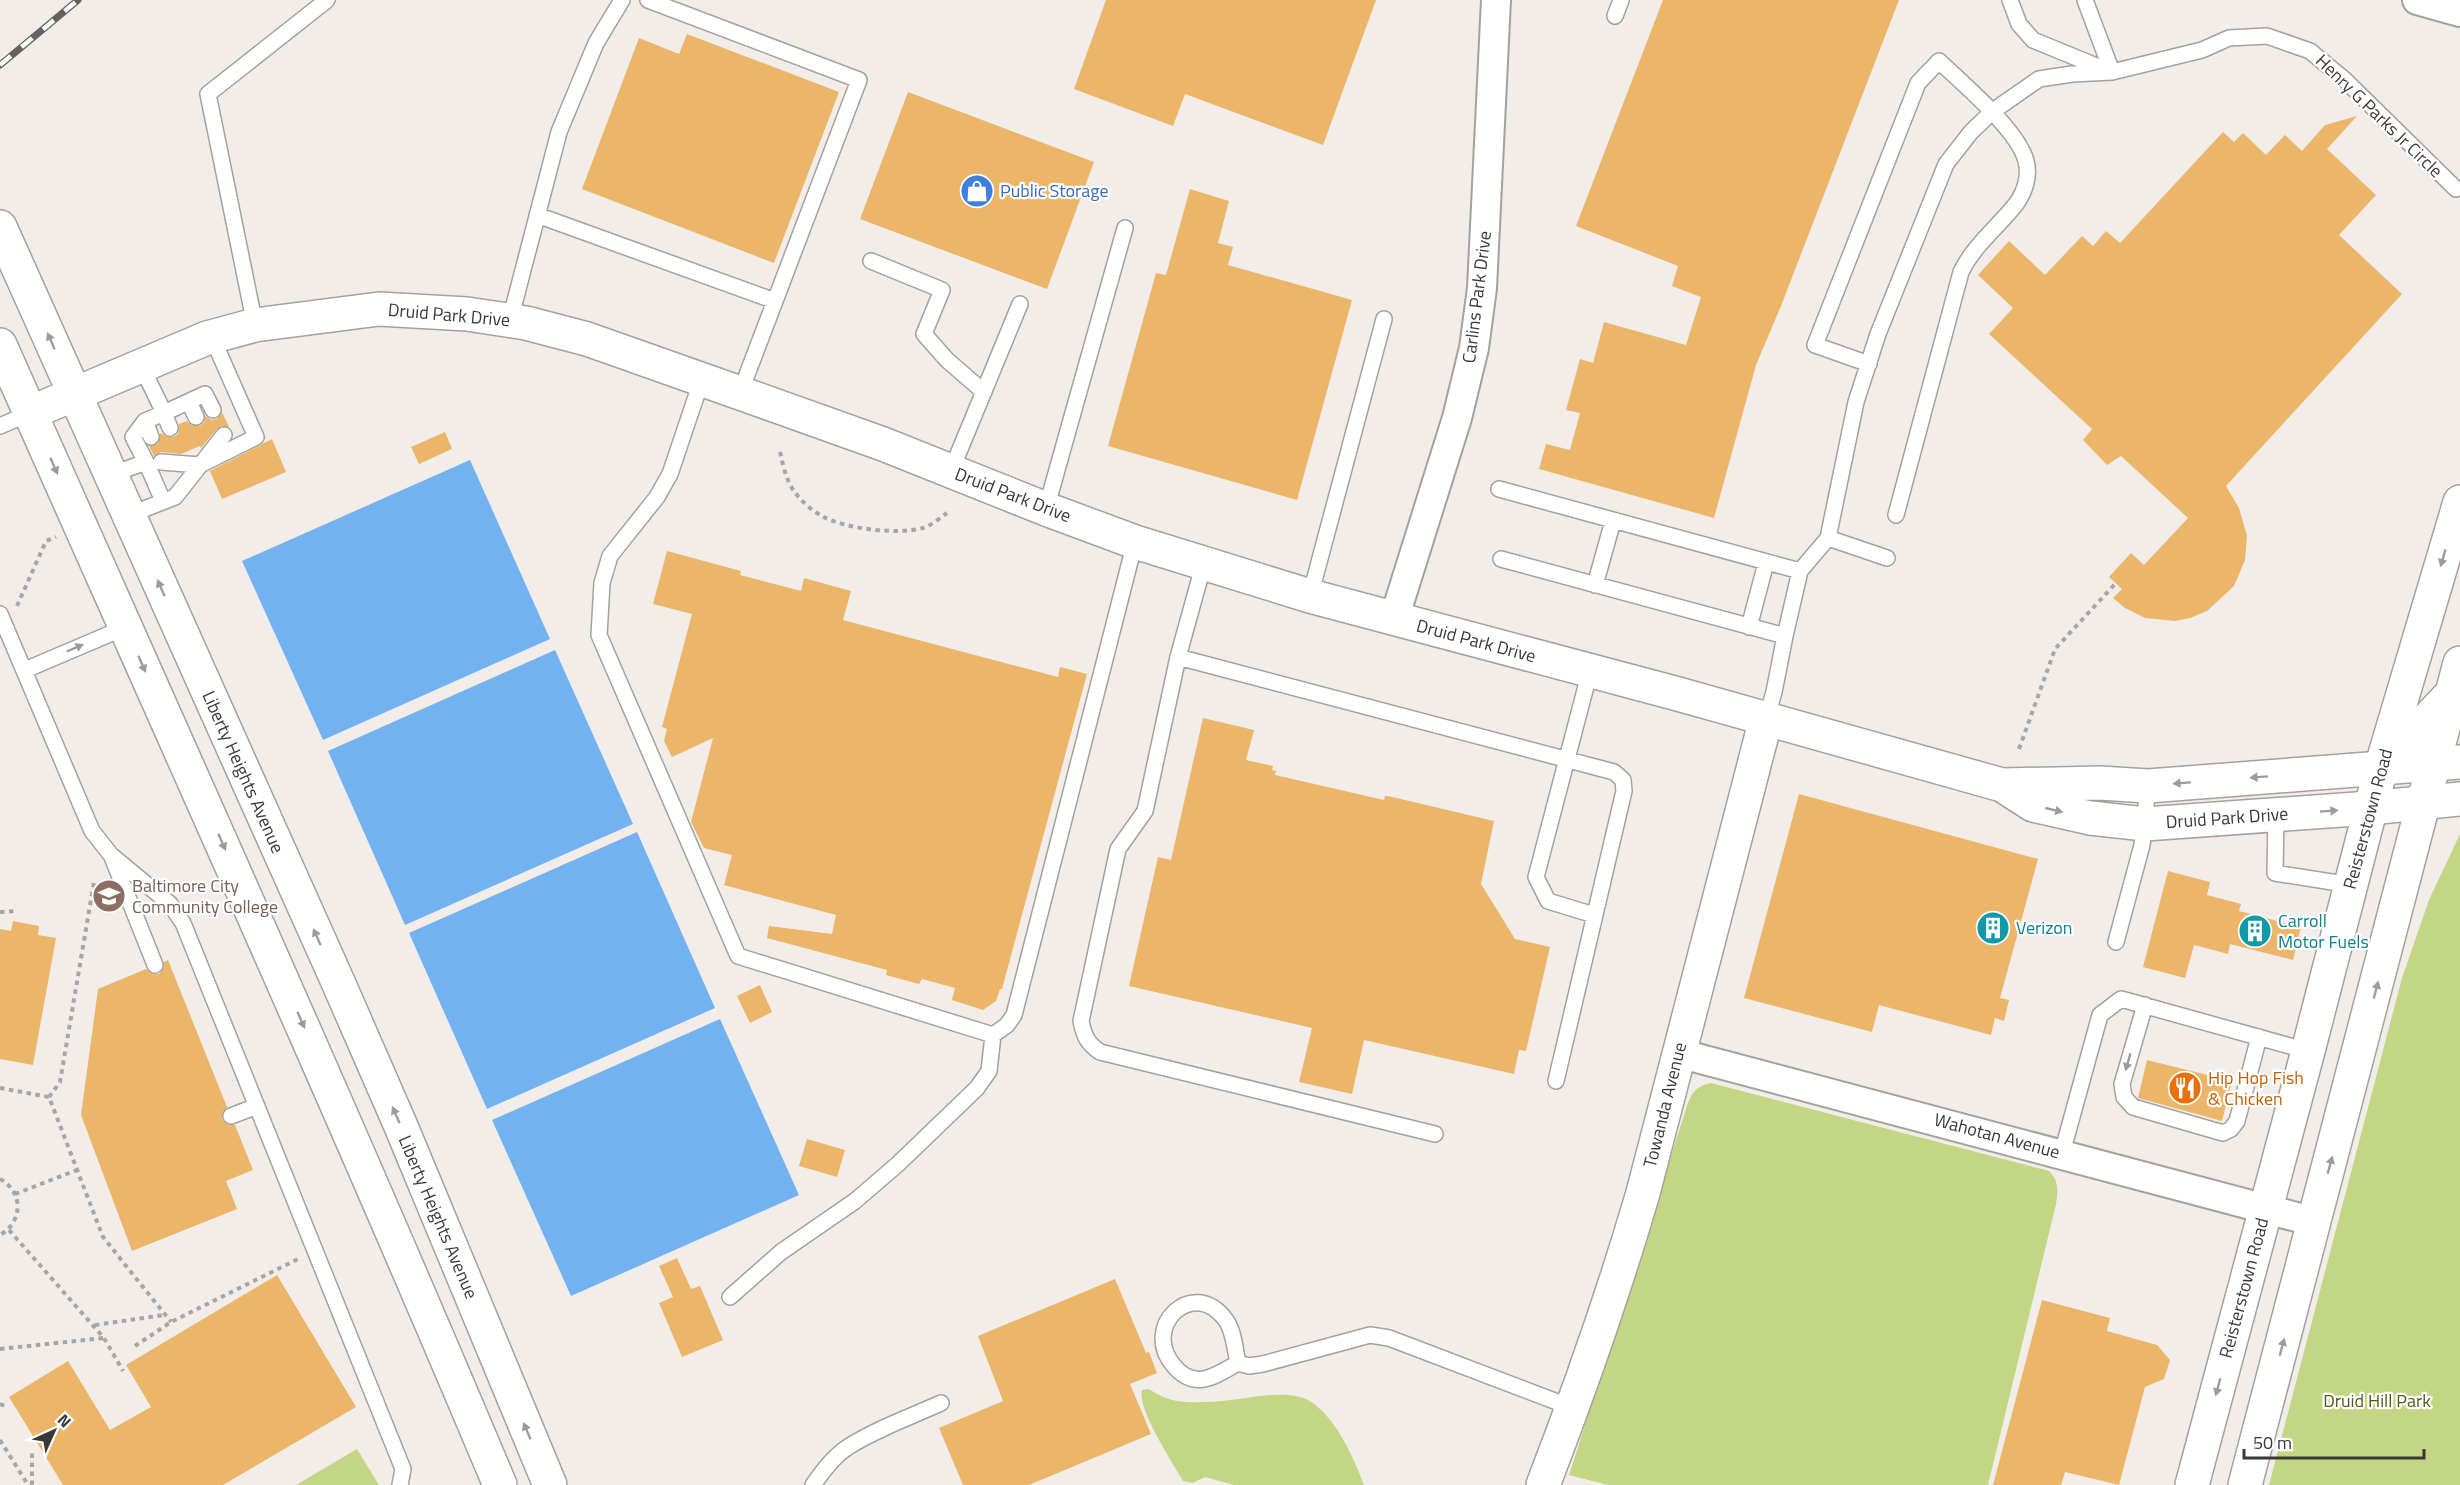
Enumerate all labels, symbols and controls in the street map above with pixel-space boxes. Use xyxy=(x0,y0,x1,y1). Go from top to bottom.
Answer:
street label: Henry G Parks Jr Circle xyxy=(2310,48,2449,184)
shop icon: Public Storage xyxy=(959,173,995,209)
place label: Public Storage xyxy=(1000,177,1109,204)
street label: Carlins Park Drive xyxy=(1455,229,1498,365)
street label: Druid Park Drive xyxy=(387,296,511,333)
one-way arrow xyxy=(46,332,55,349)
one-way arrow xyxy=(49,458,59,476)
street label: Druid Park Drive xyxy=(951,460,1075,529)
one-way arrow xyxy=(2438,549,2447,567)
one-way arrow xyxy=(156,578,166,596)
street label: Druid Park Drive xyxy=(1413,612,1539,669)
one-way arrow xyxy=(66,643,84,652)
one-way arrow xyxy=(137,655,147,673)
street label: Liberty Heights Avenue xyxy=(195,686,291,857)
street label: Reisterstown Road xyxy=(2336,746,2399,892)
one-way arrow xyxy=(2250,772,2269,782)
one-way arrow xyxy=(2172,778,2191,788)
street label: Druid Park Drive xyxy=(2165,800,2289,835)
one-way arrow xyxy=(2045,805,2063,815)
one-way arrow xyxy=(2319,806,2338,816)
one-way arrow xyxy=(217,833,226,850)
place label: Baltimore City Community College xyxy=(132,872,278,920)
school or university icon: Baltimore City Community College xyxy=(91,878,127,914)
place label: Carroll Motor Fuels xyxy=(2278,907,2369,955)
building icon: Verizon xyxy=(1975,910,2011,946)
building icon: Carroll Motor Fuels xyxy=(2237,913,2273,949)
place label: Verizon xyxy=(2016,914,2072,941)
one-way arrow xyxy=(313,928,322,945)
one-way arrow xyxy=(2372,981,2381,999)
one-way arrow xyxy=(296,1011,306,1029)
street label: Towanda Avenue xyxy=(1636,1039,1693,1170)
one-way arrow xyxy=(2123,1053,2132,1071)
place label: Hip Hop Fish & Chicken xyxy=(2208,1064,2304,1112)
restaurant icon: Hip Hop Fish & Chicken xyxy=(2167,1070,2203,1106)
one-way arrow xyxy=(391,1106,401,1124)
street label: Wahotan Avenue xyxy=(1931,1106,2063,1165)
street label: Liberty Heights Avenue xyxy=(392,1131,485,1303)
one-way arrow xyxy=(2326,1156,2336,1174)
street label: Reisterstown Road xyxy=(2212,1215,2275,1361)
one-way arrow xyxy=(2278,1338,2287,1356)
one-way arrow xyxy=(2213,1378,2222,1396)
park label: Druid Hill Park xyxy=(2323,1387,2431,1414)
north arrow xyxy=(24,1401,84,1461)
text: N xyxy=(52,1408,77,1433)
one-way arrow xyxy=(522,1422,531,1440)
scale bar xyxy=(2244,1422,2424,1460)
text: 50 m xyxy=(2253,1429,2292,1456)

